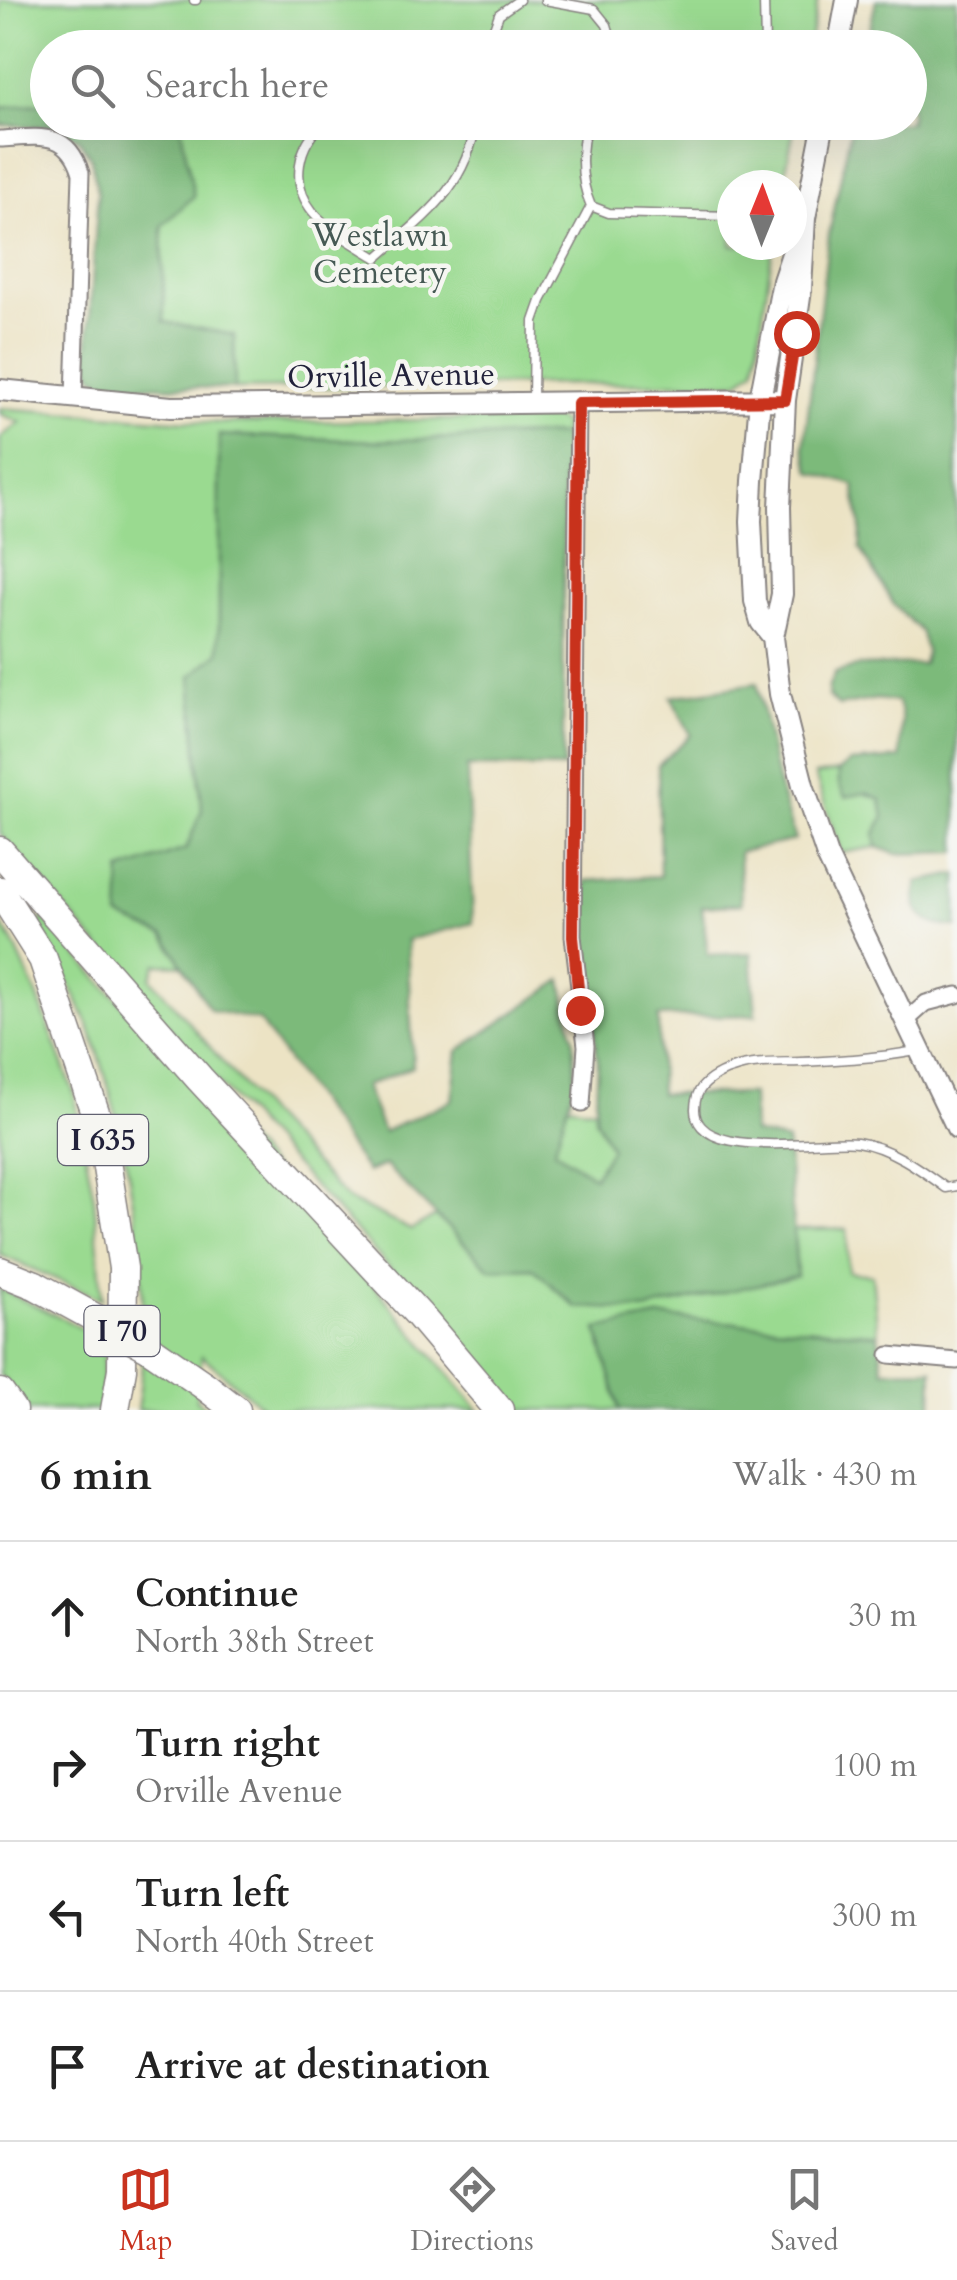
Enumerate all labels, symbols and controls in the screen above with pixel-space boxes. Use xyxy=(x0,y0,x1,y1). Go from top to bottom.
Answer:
search box xyxy=(30,30,927,140)
icon: search xyxy=(65,58,120,113)
text: Search here xyxy=(145,59,329,111)
north arrow xyxy=(717,170,807,260)
park label: Westlawn Cemetery xyxy=(311,214,448,295)
route start xyxy=(774,311,820,357)
street label: Orville Avenue xyxy=(287,352,495,400)
route end xyxy=(558,988,604,1034)
road number: I 635 xyxy=(58,1115,148,1165)
road number: I 70 xyxy=(84,1306,160,1356)
text: 6 min xyxy=(40,1447,152,1504)
text: Walk · 430 m xyxy=(732,1453,917,1497)
text: Continue xyxy=(135,1568,299,1620)
icon: ahead xyxy=(40,1589,95,1644)
text: 30 m xyxy=(849,1594,917,1638)
text: North 38th Street xyxy=(135,1620,374,1664)
text: Turn right xyxy=(135,1718,320,1770)
icon: right xyxy=(40,1739,95,1794)
text: 100 m xyxy=(832,1744,917,1788)
text: Orville Avenue xyxy=(135,1770,343,1814)
text: Turn left xyxy=(135,1868,289,1920)
icon: left xyxy=(40,1889,95,1944)
text: 300 m xyxy=(832,1894,917,1938)
text: North 40th Street xyxy=(135,1920,374,1964)
icon: arrive xyxy=(40,2039,95,2094)
text: Arrive at destination xyxy=(135,2040,490,2092)
tab: Map xyxy=(118,2162,173,2260)
tab: Directions xyxy=(410,2162,534,2260)
tab: Saved xyxy=(771,2162,839,2260)

